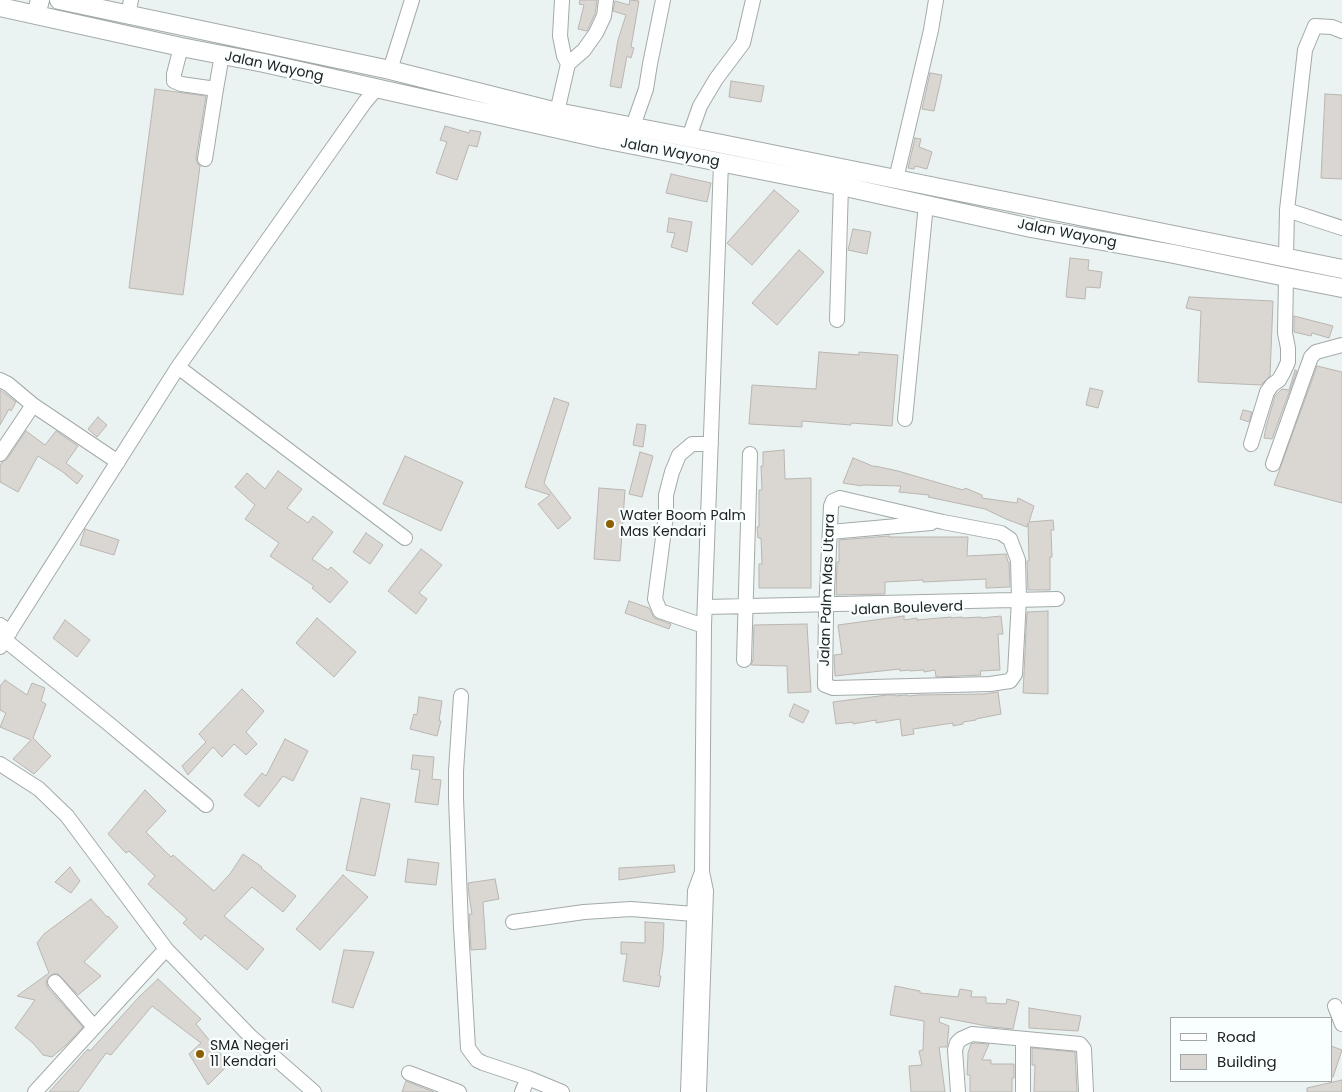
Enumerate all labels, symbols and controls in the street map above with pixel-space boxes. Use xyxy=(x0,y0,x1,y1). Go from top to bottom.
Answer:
street label: Jalan Wayong xyxy=(223,48,325,86)
street label: Jalan Wayong xyxy=(619,135,721,171)
street label: Jalan Wayong xyxy=(1016,216,1118,252)
place label: Water Boom Palm Mas Kendari xyxy=(620,508,746,540)
street label: Jalan Palm Mas Utara xyxy=(817,513,839,667)
marker: Water Boom Palm Mas Kendari xyxy=(604,518,616,530)
street label: Jalan Bouleverd xyxy=(851,599,963,619)
legend xyxy=(1170,1017,1332,1082)
text: Road xyxy=(1217,1026,1256,1047)
place label: SMA Negeri 11 Kendari xyxy=(210,1038,289,1070)
marker: SMA Negeri 11 Kendari xyxy=(194,1048,206,1060)
text: Building xyxy=(1217,1051,1277,1072)

